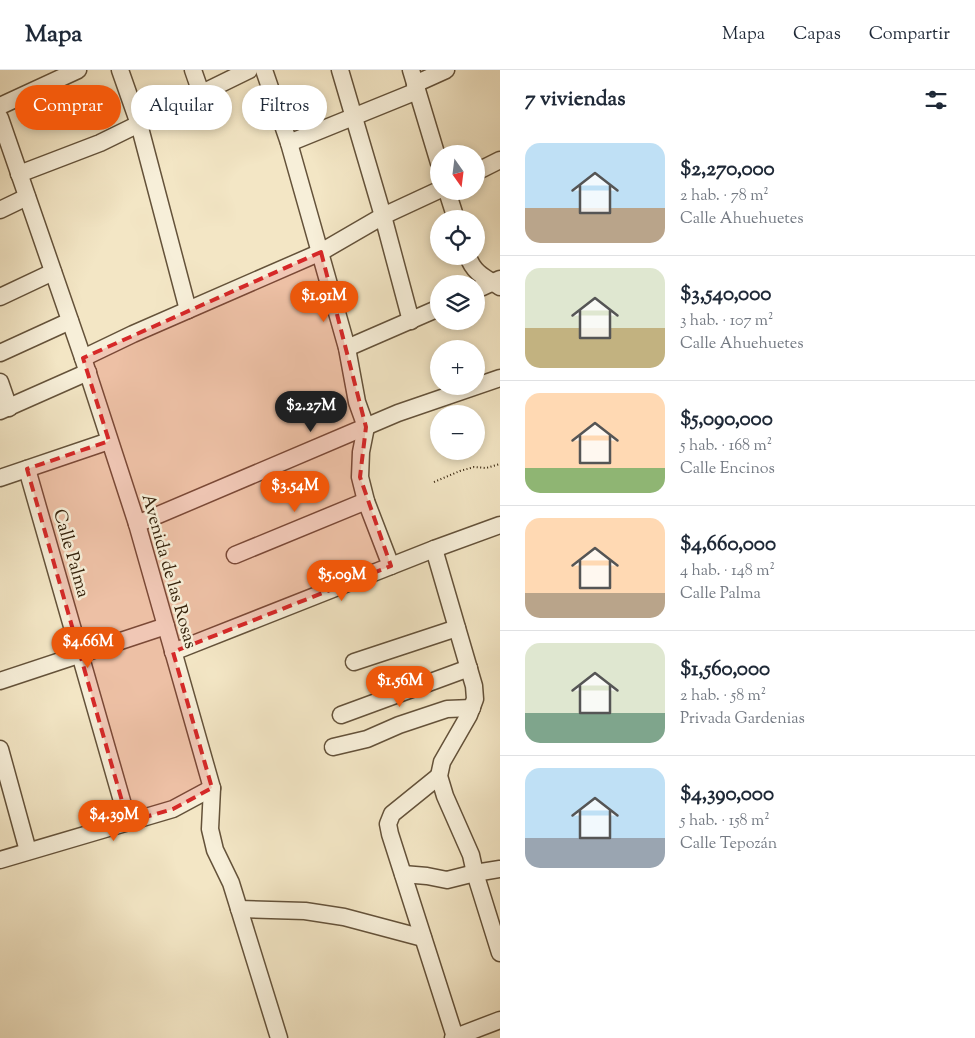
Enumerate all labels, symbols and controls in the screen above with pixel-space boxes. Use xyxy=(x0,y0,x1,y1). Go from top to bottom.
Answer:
text: Mapa xyxy=(25,18,82,52)
text: Mapa xyxy=(722,22,765,48)
text: Capas xyxy=(793,22,841,48)
text: Compartir xyxy=(869,22,950,48)
chip: Comprar xyxy=(15,85,121,130)
chip: Alquilar xyxy=(131,85,232,130)
chip: Filtros xyxy=(242,85,327,130)
text: 7 viviendas xyxy=(525,85,625,115)
icon: filters xyxy=(922,86,950,114)
north arrow xyxy=(430,145,485,200)
map controls xyxy=(430,145,485,460)
text: $2,270,000 xyxy=(680,155,775,185)
icon: home xyxy=(565,163,625,223)
text: 2 hab. · 78 m² xyxy=(680,185,769,208)
text: Calle Ahuehuetes xyxy=(680,208,804,231)
button: locate xyxy=(430,210,485,265)
button: layers xyxy=(430,275,485,330)
pin: $1.91M xyxy=(283,280,365,323)
text: $3,540,000 xyxy=(680,280,771,310)
text: $1.91M xyxy=(301,285,347,308)
icon: home xyxy=(565,288,625,348)
text: 3 hab. · 107 m² xyxy=(680,310,773,333)
text: Calle Ahuehuetes xyxy=(680,333,804,356)
button: + xyxy=(430,340,485,395)
pin: $2.27M xyxy=(270,390,352,433)
text: $2.27M xyxy=(286,395,336,418)
button: − xyxy=(430,405,485,460)
text: $5,090,000 xyxy=(680,405,773,435)
icon: home xyxy=(565,413,625,473)
text: 5 hab. · 168 m² xyxy=(680,435,772,458)
text: Calle Encinos xyxy=(680,458,775,481)
pin: $3.54M xyxy=(254,470,336,513)
text: $3.54M xyxy=(271,475,319,498)
street label: Avenida de las Rosas xyxy=(134,491,203,652)
street label: Calle Palma xyxy=(45,506,95,601)
text: $4,660,000 xyxy=(680,530,776,560)
icon: home xyxy=(565,538,625,598)
pin: $5.09M xyxy=(301,560,383,602)
text: 4 hab. · 148 m² xyxy=(680,560,775,583)
text: $5.09M xyxy=(318,564,366,587)
text: Calle Palma xyxy=(680,583,761,606)
pin: $4.66M xyxy=(47,626,129,669)
text: $4.66M xyxy=(63,631,113,654)
text: $1,560,000 xyxy=(680,655,770,685)
icon: home xyxy=(565,663,625,723)
pin: $1.56M xyxy=(359,666,441,708)
text: $1.56M xyxy=(377,670,423,693)
text: 2 hab. · 58 m² xyxy=(680,685,766,708)
text: Privada Gardenias xyxy=(680,708,805,731)
text: $4,390,000 xyxy=(680,780,774,810)
icon: home xyxy=(565,788,625,848)
pin: $4.39M xyxy=(73,800,155,842)
text: $4.39M xyxy=(89,804,139,827)
text: 5 hab. · 158 m² xyxy=(680,810,770,833)
text: Calle Tepozán xyxy=(680,833,777,856)

